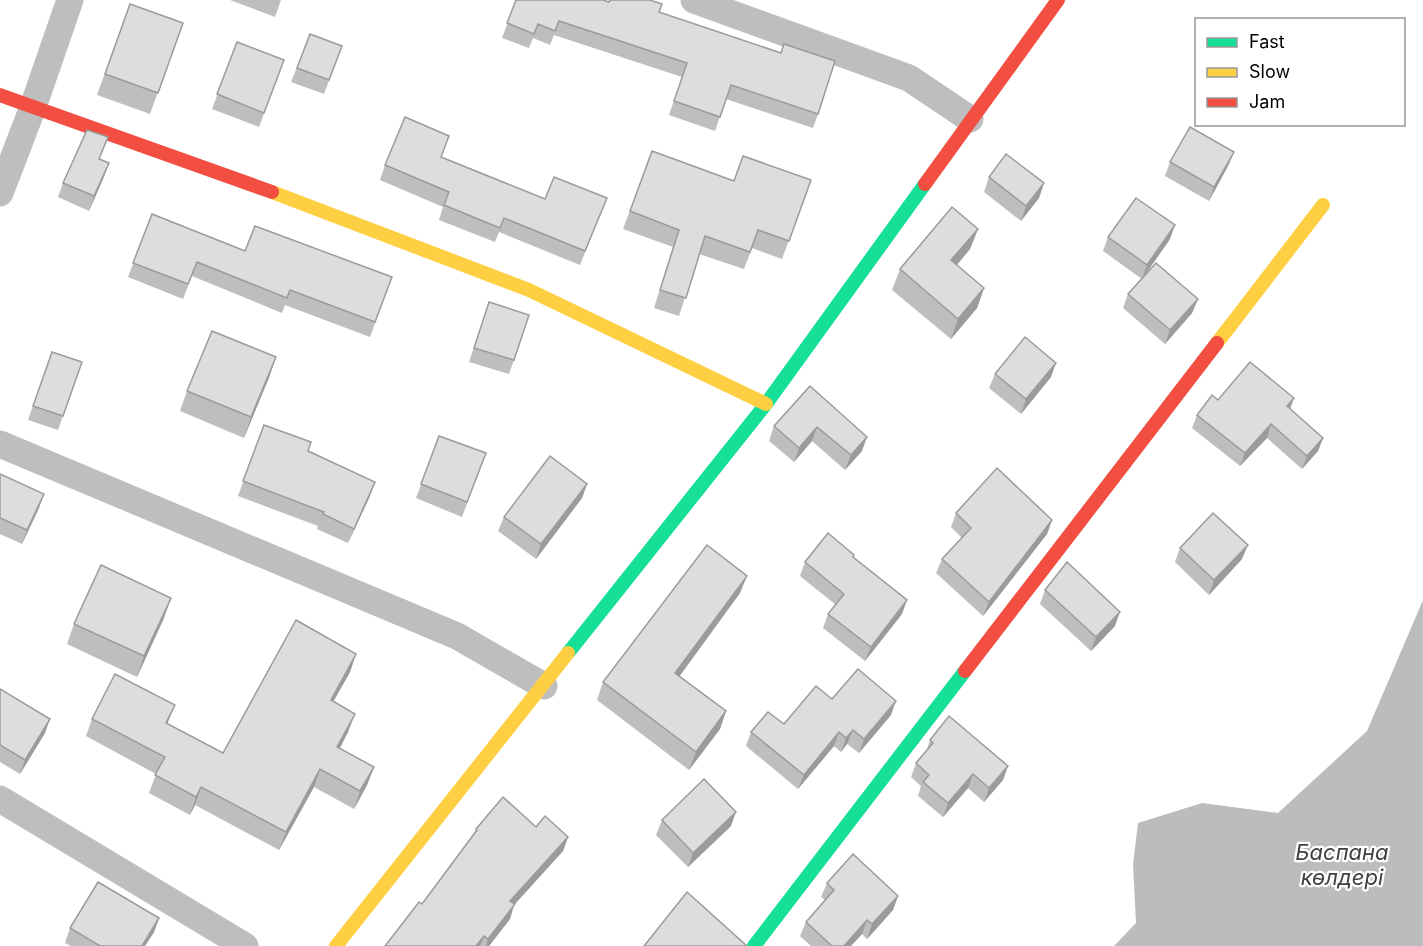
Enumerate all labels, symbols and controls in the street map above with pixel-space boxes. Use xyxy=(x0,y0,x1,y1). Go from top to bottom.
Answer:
legend xyxy=(1195,18,1405,126)
text: Fast xyxy=(1249,31,1285,52)
text: Slow xyxy=(1249,61,1290,82)
text: Jam xyxy=(1249,91,1285,112)
water label: Баспана көлдері xyxy=(1295,839,1389,890)

